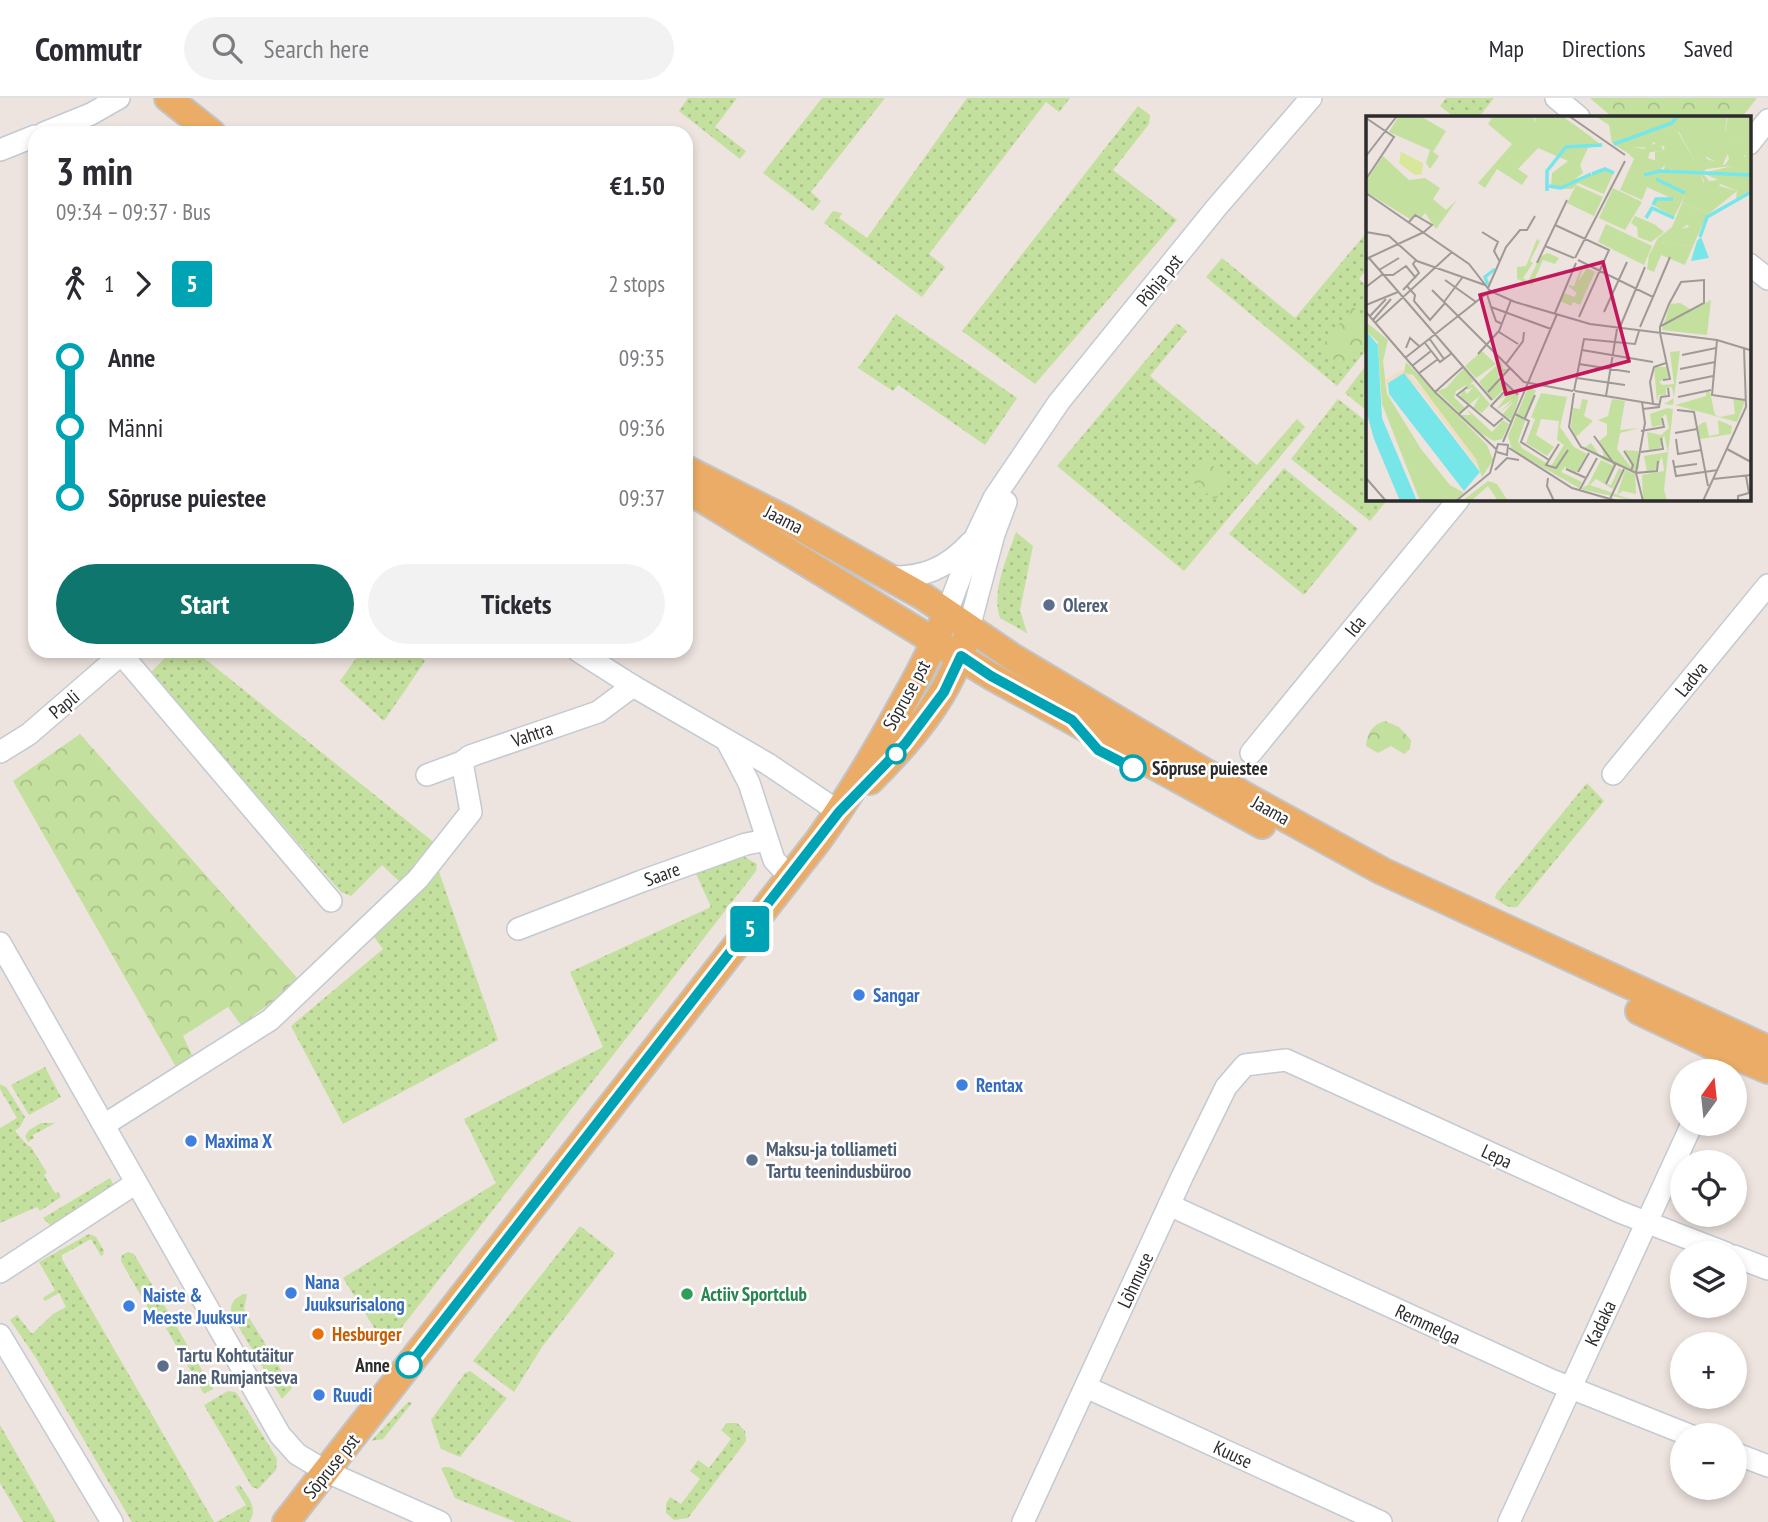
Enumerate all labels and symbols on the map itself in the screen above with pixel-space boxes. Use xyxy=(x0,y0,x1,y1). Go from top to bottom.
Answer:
inset map xyxy=(1366,116,1750,500)
street label: Põhja pst xyxy=(1131,248,1188,311)
street label: Jaama xyxy=(760,499,807,539)
place label: Olerex xyxy=(1063,593,1109,617)
marker: Olerex xyxy=(1041,597,1057,613)
street label: Ida xyxy=(1339,611,1371,641)
street label: Sõpruse pst xyxy=(877,655,935,734)
street label: Ladva xyxy=(1670,657,1712,701)
street label: Papli xyxy=(44,684,84,724)
street label: Vahtra xyxy=(507,716,556,753)
unlabelled marker xyxy=(886,744,906,764)
marker: Sõpruse puiestee xyxy=(1120,755,1146,781)
place label: Sõpruse puiestee xyxy=(1152,756,1268,780)
street label: Jaama xyxy=(1247,789,1294,830)
street label: Saare xyxy=(641,856,683,891)
line badge: 5 xyxy=(727,906,773,952)
place label: Sangar xyxy=(873,983,920,1007)
marker: Sangar xyxy=(851,987,867,1003)
north arrow xyxy=(1670,1059,1746,1136)
place label: Rentax xyxy=(976,1073,1024,1097)
marker: Rentax xyxy=(954,1077,970,1093)
place label: Maxima X xyxy=(205,1129,272,1153)
marker: Maxima X xyxy=(183,1133,199,1149)
place label: Maksu-ja tolliameti Tartu teenindusbüroo xyxy=(766,1137,911,1183)
street label: Lepa xyxy=(1478,1139,1516,1173)
marker: Maksu-ja tolliameti Tartu teenindusbüroo xyxy=(744,1152,760,1168)
street label: Lõhmuse xyxy=(1112,1248,1158,1312)
place label: Nana Juuksurisalong xyxy=(304,1270,405,1316)
place label: Actiiv Sportclub xyxy=(700,1282,807,1306)
place label: Naiste & Meeste Juuksur xyxy=(143,1283,247,1329)
marker: Nana Juuksurisalong xyxy=(283,1285,299,1301)
marker: Actiiv Sportclub xyxy=(679,1286,695,1302)
street label: Kadaka xyxy=(1579,1296,1621,1350)
marker: Naiste & Meeste Juuksur xyxy=(121,1298,137,1314)
street label: Remmelga xyxy=(1392,1299,1464,1349)
place label: Hesburger xyxy=(332,1322,402,1346)
marker: Hesburger xyxy=(310,1326,326,1342)
place label: Tartu Kohtutäitur Jane Rumjantseva xyxy=(176,1343,298,1389)
marker: Anne xyxy=(396,1352,422,1378)
place label: Anne xyxy=(354,1353,390,1377)
marker: Tartu Kohtutäitur Jane Rumjantseva xyxy=(155,1358,171,1374)
place label: Ruudi xyxy=(333,1383,372,1407)
marker: Ruudi xyxy=(311,1387,327,1403)
street label: Sõpruse pst xyxy=(298,1428,365,1503)
street label: Kuuse xyxy=(1210,1435,1256,1473)

